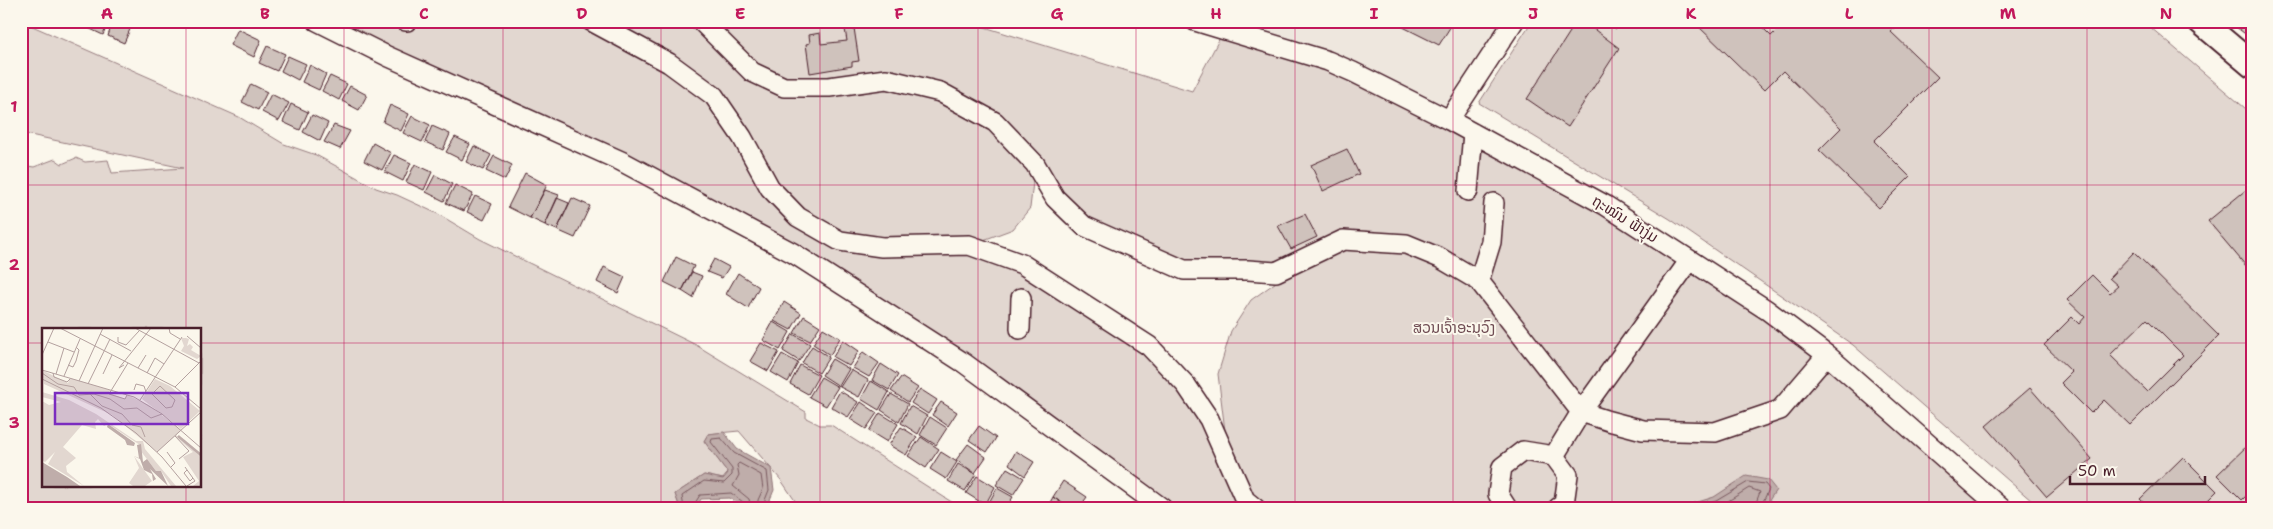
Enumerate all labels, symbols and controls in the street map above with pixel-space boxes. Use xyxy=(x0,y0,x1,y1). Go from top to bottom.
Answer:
text: A xyxy=(101,3,113,24)
text: B xyxy=(260,3,270,24)
text: C xyxy=(419,3,429,24)
text: D xyxy=(576,3,588,24)
text: E xyxy=(735,3,745,24)
text: F xyxy=(894,3,904,24)
text: G xyxy=(1051,3,1064,24)
text: H xyxy=(1210,3,1222,24)
text: I xyxy=(1370,3,1379,24)
text: J xyxy=(1528,3,1538,24)
text: K xyxy=(1686,3,1697,24)
text: L xyxy=(1845,3,1854,24)
text: M xyxy=(2000,3,2017,24)
text: N xyxy=(2160,3,2172,24)
text: 1 xyxy=(10,96,18,117)
street label: ຖະໝົນ ຟ້າງຸ່ມ xyxy=(1587,191,1662,249)
text: 2 xyxy=(8,254,20,275)
park label: ສວນເຈົ້າອະນຸວົງ xyxy=(1413,317,1495,338)
inset map xyxy=(42,328,201,486)
text: 3 xyxy=(8,412,20,433)
scale bar xyxy=(2070,454,2206,486)
text: 50 m xyxy=(2078,461,2116,481)

